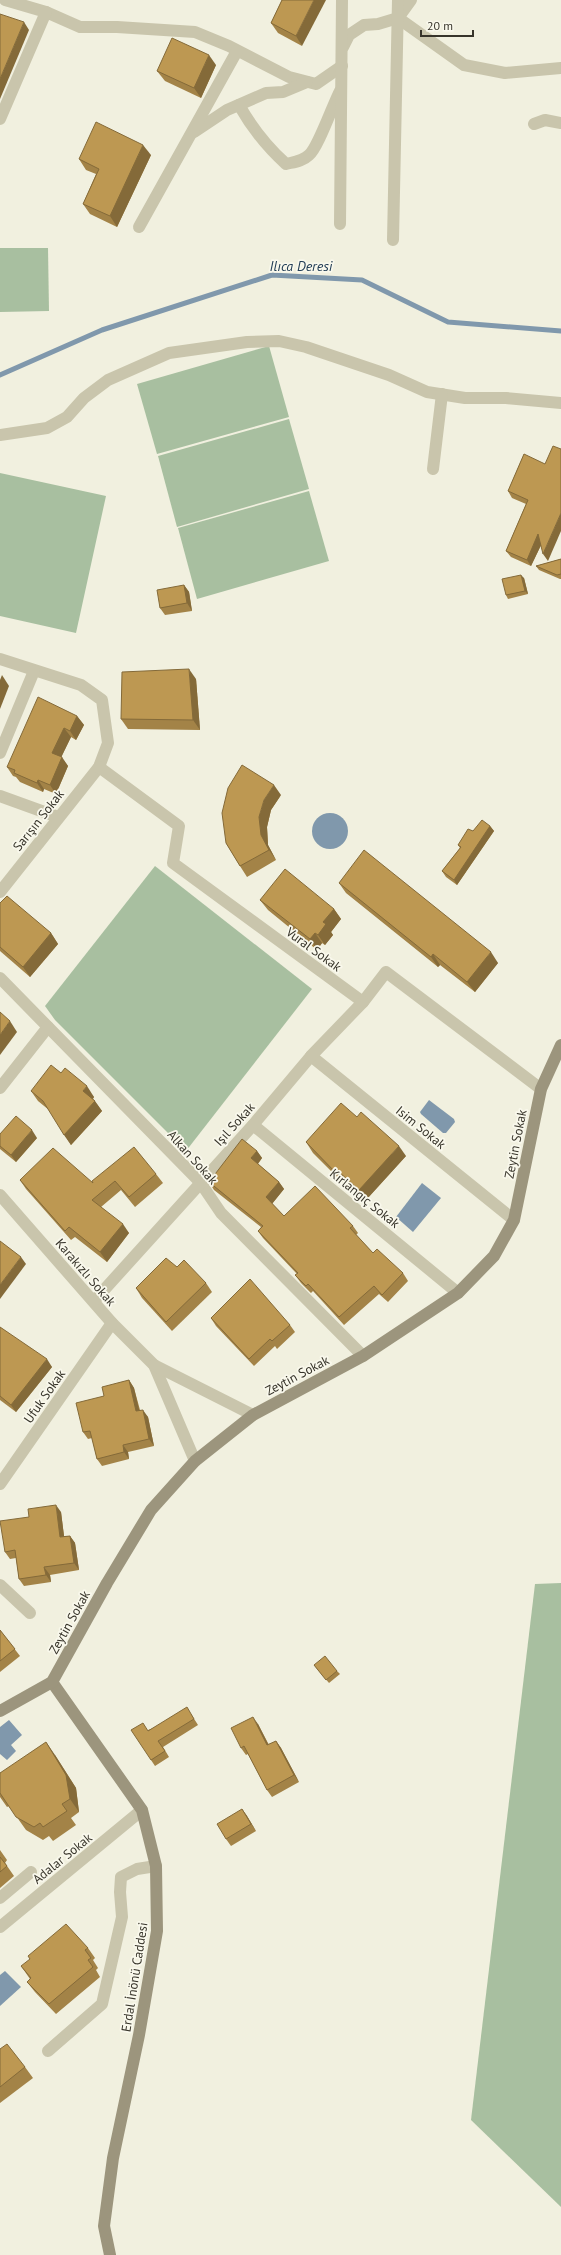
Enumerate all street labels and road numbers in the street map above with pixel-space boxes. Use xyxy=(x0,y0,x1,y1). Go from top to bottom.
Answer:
street label: Sarışın Sokak xyxy=(9,785,68,855)
street label: Vural Sokak xyxy=(282,923,345,976)
street label: Işıl Sokak xyxy=(210,1098,259,1150)
street label: Isim Sokak xyxy=(392,1102,450,1153)
street label: Zeytin Sokak xyxy=(500,1107,531,1180)
street label: Alkan Sokak xyxy=(164,1127,222,1189)
street label: Kırlangıç Sokak xyxy=(326,1165,404,1232)
street label: Karakızlı Sokak xyxy=(52,1235,120,1310)
street label: Zeytin Sokak xyxy=(262,1351,333,1399)
street label: Ufuk Sokak xyxy=(20,1366,70,1426)
street label: Zeytin Sokak xyxy=(45,1587,94,1657)
street label: Adalar Sokak xyxy=(29,1829,96,1888)
street label: Erdal İnönü Caddesi xyxy=(117,1921,152,2033)

